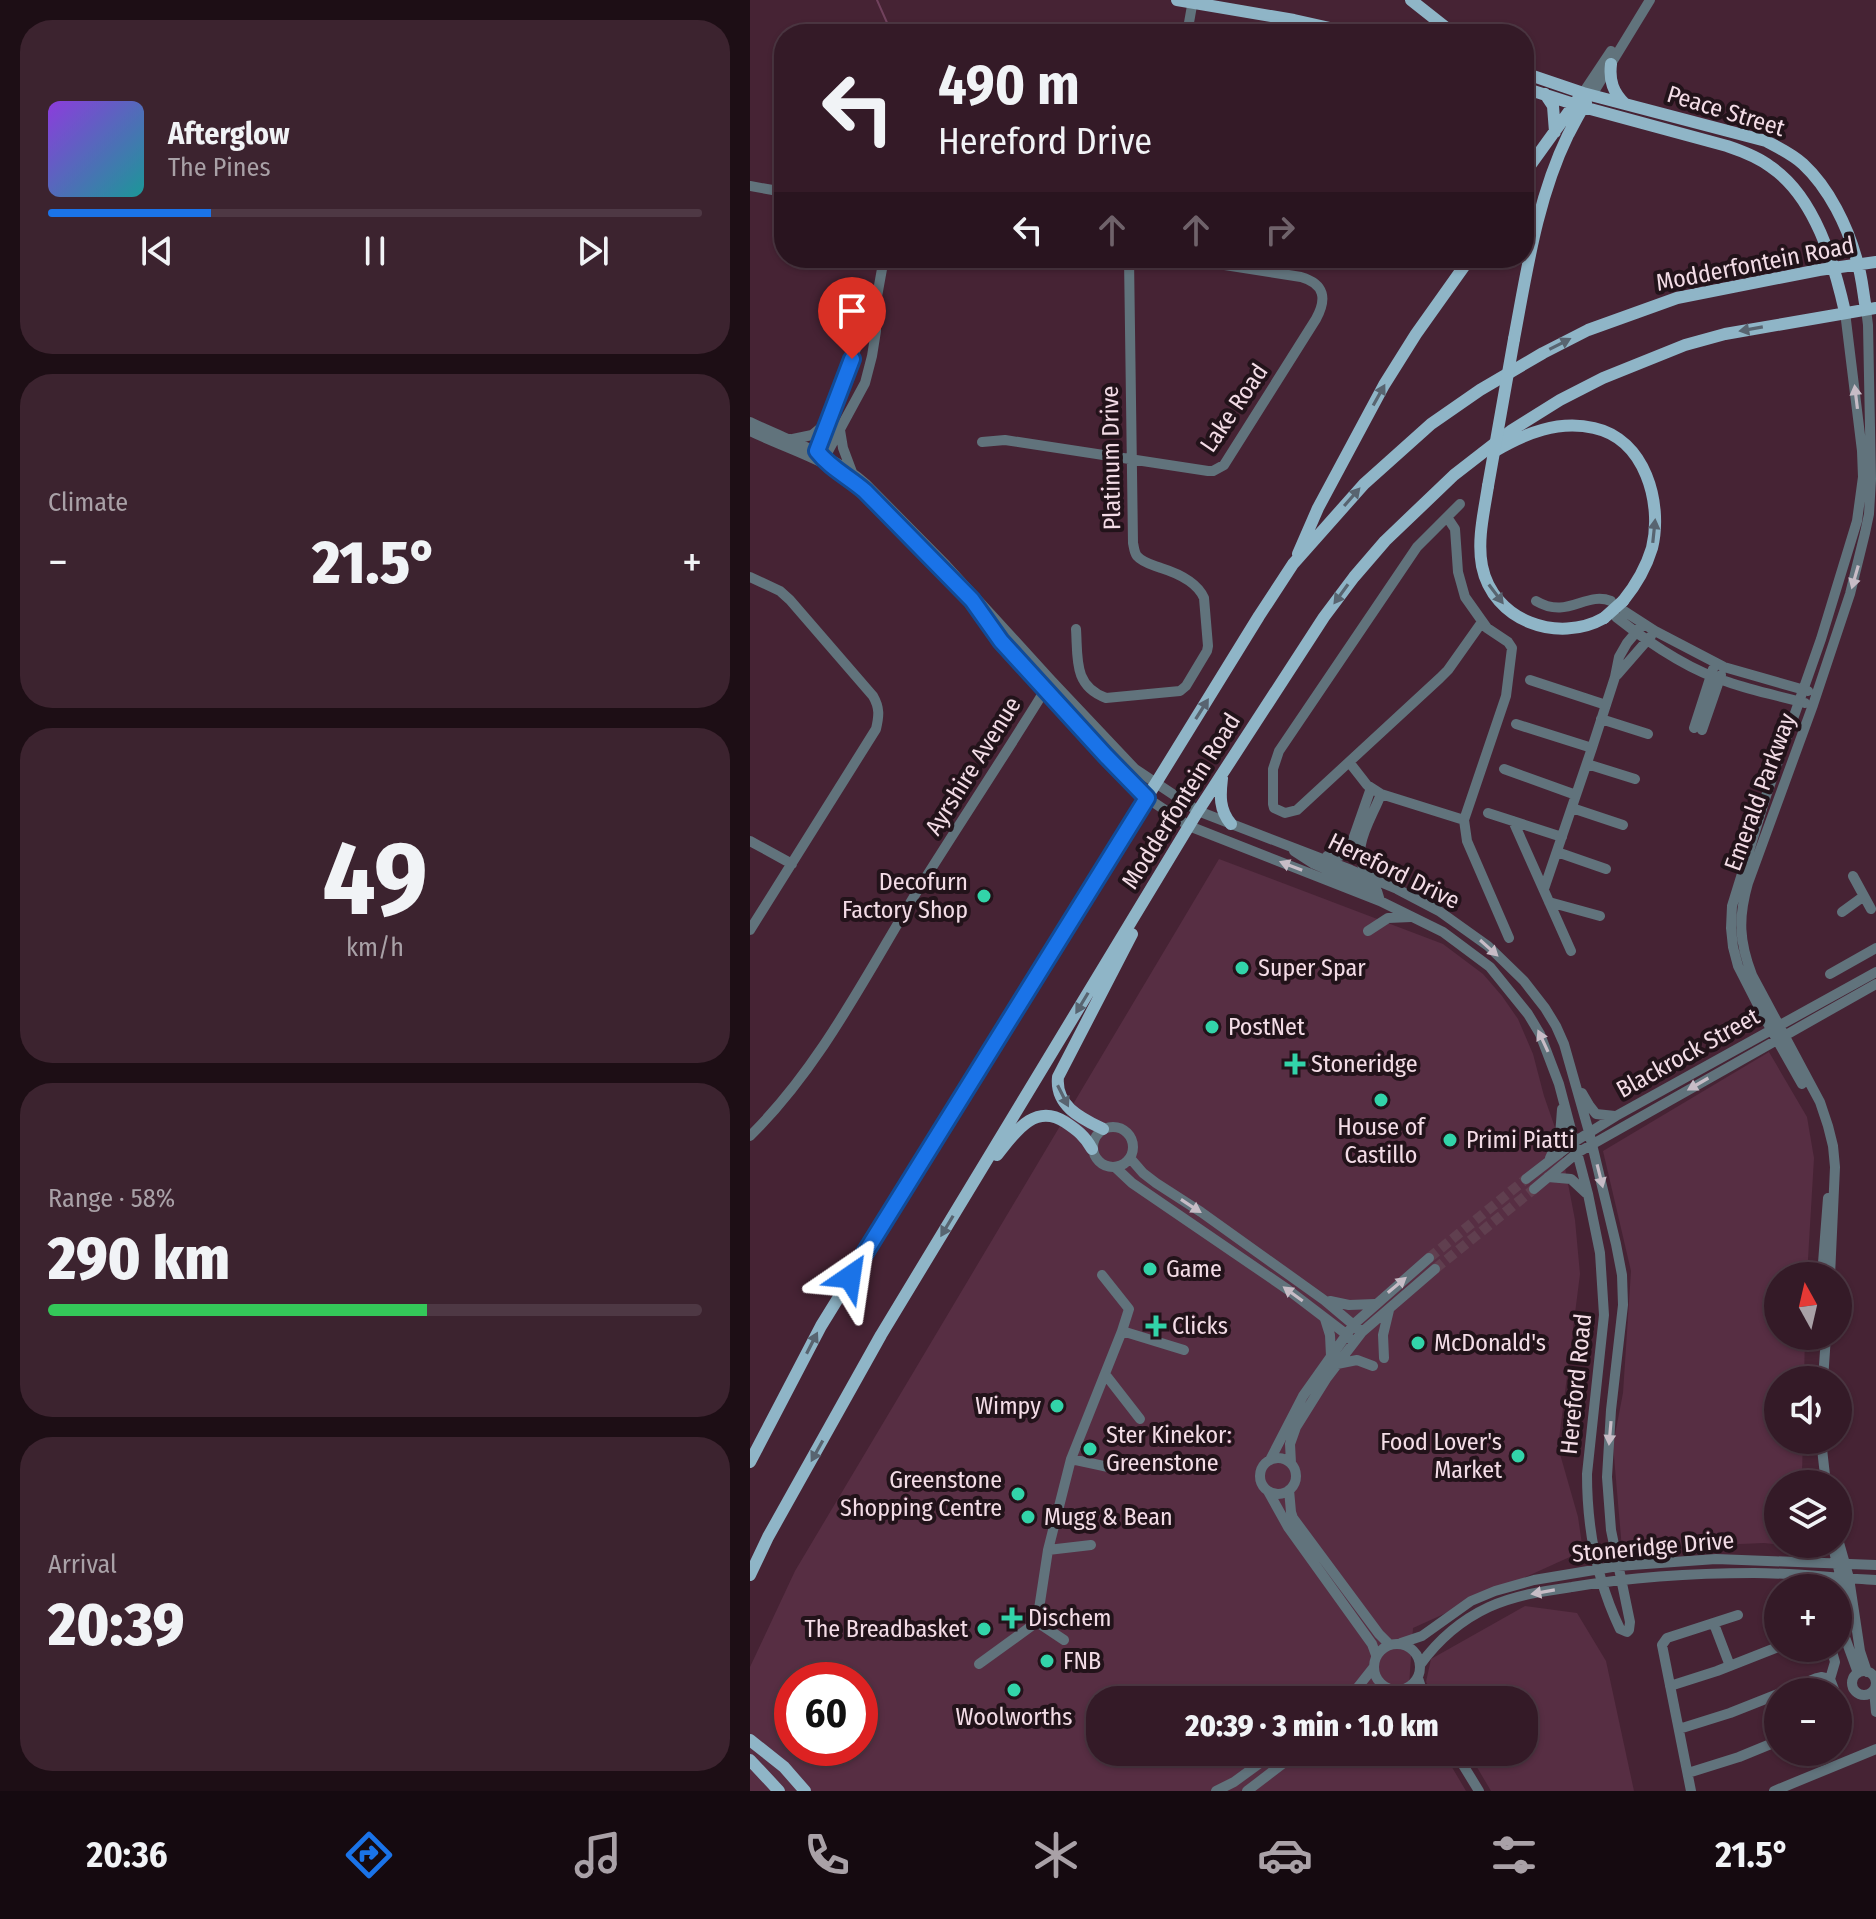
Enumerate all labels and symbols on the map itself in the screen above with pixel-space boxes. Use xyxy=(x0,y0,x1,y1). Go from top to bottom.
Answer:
street label: Peace Street xyxy=(1664,80,1788,142)
street label: Modderfontein Road xyxy=(1653,231,1857,297)
pin xyxy=(818,277,886,359)
one-way arrow xyxy=(1738,324,1763,336)
one-way arrow xyxy=(1548,337,1571,351)
street label: Lake Road xyxy=(1194,359,1274,457)
one-way arrow xyxy=(1372,383,1386,406)
one-way arrow xyxy=(1849,384,1862,409)
street label: Platinum Drive xyxy=(1096,386,1126,530)
one-way arrow xyxy=(1342,488,1360,507)
one-way arrow xyxy=(1647,518,1660,543)
one-way arrow xyxy=(1848,564,1860,589)
one-way arrow xyxy=(1334,584,1350,604)
one-way arrow xyxy=(1488,584,1504,605)
street label: Ayrshire Avenue xyxy=(919,692,1027,840)
one-way arrow xyxy=(1195,698,1209,720)
street label: Modderfontein Road xyxy=(1116,708,1246,894)
street label: Emerald Parkway xyxy=(1719,709,1802,874)
street label: Hereford Drive xyxy=(1324,827,1464,915)
one-way arrow xyxy=(1279,859,1303,872)
place label: Decofurn Factory Shop xyxy=(842,868,968,924)
marker: Decofurn Factory Shop xyxy=(975,887,993,905)
one-way arrow xyxy=(1479,939,1499,956)
place label: Super Spar xyxy=(1258,954,1366,982)
marker: Super Spar xyxy=(1233,959,1251,977)
one-way arrow xyxy=(1075,992,1089,1014)
street label: Blackrock Street xyxy=(1612,1002,1764,1104)
place label: PostNet xyxy=(1228,1013,1305,1041)
marker: PostNet xyxy=(1203,1018,1221,1036)
one-way arrow xyxy=(1536,1029,1550,1052)
place label: Stoneridge xyxy=(1311,1050,1418,1078)
marker: Stoneridge xyxy=(1286,1055,1304,1073)
one-way arrow xyxy=(1687,1077,1709,1091)
one-way arrow xyxy=(1056,1085,1070,1108)
marker: House of Castillo xyxy=(1372,1091,1390,1109)
place label: House of Castillo xyxy=(1337,1113,1426,1169)
place label: Primi Piatti xyxy=(1466,1126,1575,1154)
marker: Primi Piatti xyxy=(1441,1131,1459,1149)
one-way arrow xyxy=(1595,1164,1607,1189)
one-way arrow xyxy=(1180,1198,1201,1213)
one-way arrow xyxy=(940,1215,954,1237)
position arrow xyxy=(808,1235,892,1319)
place label: Game xyxy=(1166,1255,1222,1283)
marker: Game xyxy=(1141,1260,1159,1278)
north arrow xyxy=(1764,1262,1852,1350)
one-way arrow xyxy=(1387,1277,1407,1294)
one-way arrow xyxy=(1282,1286,1303,1302)
place label: Clicks xyxy=(1172,1312,1228,1340)
street label: Hereford Road xyxy=(1555,1312,1597,1456)
marker: Clicks xyxy=(1147,1317,1165,1335)
place label: McDonald's xyxy=(1434,1329,1546,1357)
one-way arrow xyxy=(805,1331,818,1354)
marker: McDonald's xyxy=(1409,1334,1427,1352)
place label: Wimpy xyxy=(975,1392,1041,1420)
marker: Wimpy xyxy=(1048,1397,1066,1415)
place label: Ster Kinekor: Greenstone xyxy=(1106,1421,1232,1477)
one-way arrow xyxy=(1603,1421,1616,1446)
place label: Food Lover's Market xyxy=(1380,1428,1502,1484)
one-way arrow xyxy=(810,1439,824,1462)
marker: Ster Kinekor: Greenstone xyxy=(1081,1440,1099,1458)
marker: Food Lover's Market xyxy=(1509,1447,1527,1465)
place label: Greenstone Shopping Centre xyxy=(840,1466,1002,1522)
marker: Greenstone Shopping Centre xyxy=(1009,1485,1027,1503)
place label: Mugg & Bean xyxy=(1044,1503,1173,1531)
marker: Mugg & Bean xyxy=(1019,1508,1037,1526)
street label: Stoneridge Drive xyxy=(1571,1526,1735,1568)
one-way arrow xyxy=(1531,1586,1556,1598)
place label: Dischem xyxy=(1028,1604,1111,1632)
marker: Dischem xyxy=(1003,1609,1021,1627)
place label: The Breadbasket xyxy=(805,1615,968,1643)
marker: The Breadbasket xyxy=(975,1620,993,1638)
place label: FNB xyxy=(1063,1647,1101,1675)
marker: FNB xyxy=(1038,1652,1056,1670)
speed limit sign: 60 xyxy=(774,1662,878,1766)
marker: Woolworths xyxy=(1005,1681,1023,1699)
place label: Woolworths xyxy=(956,1703,1072,1731)

